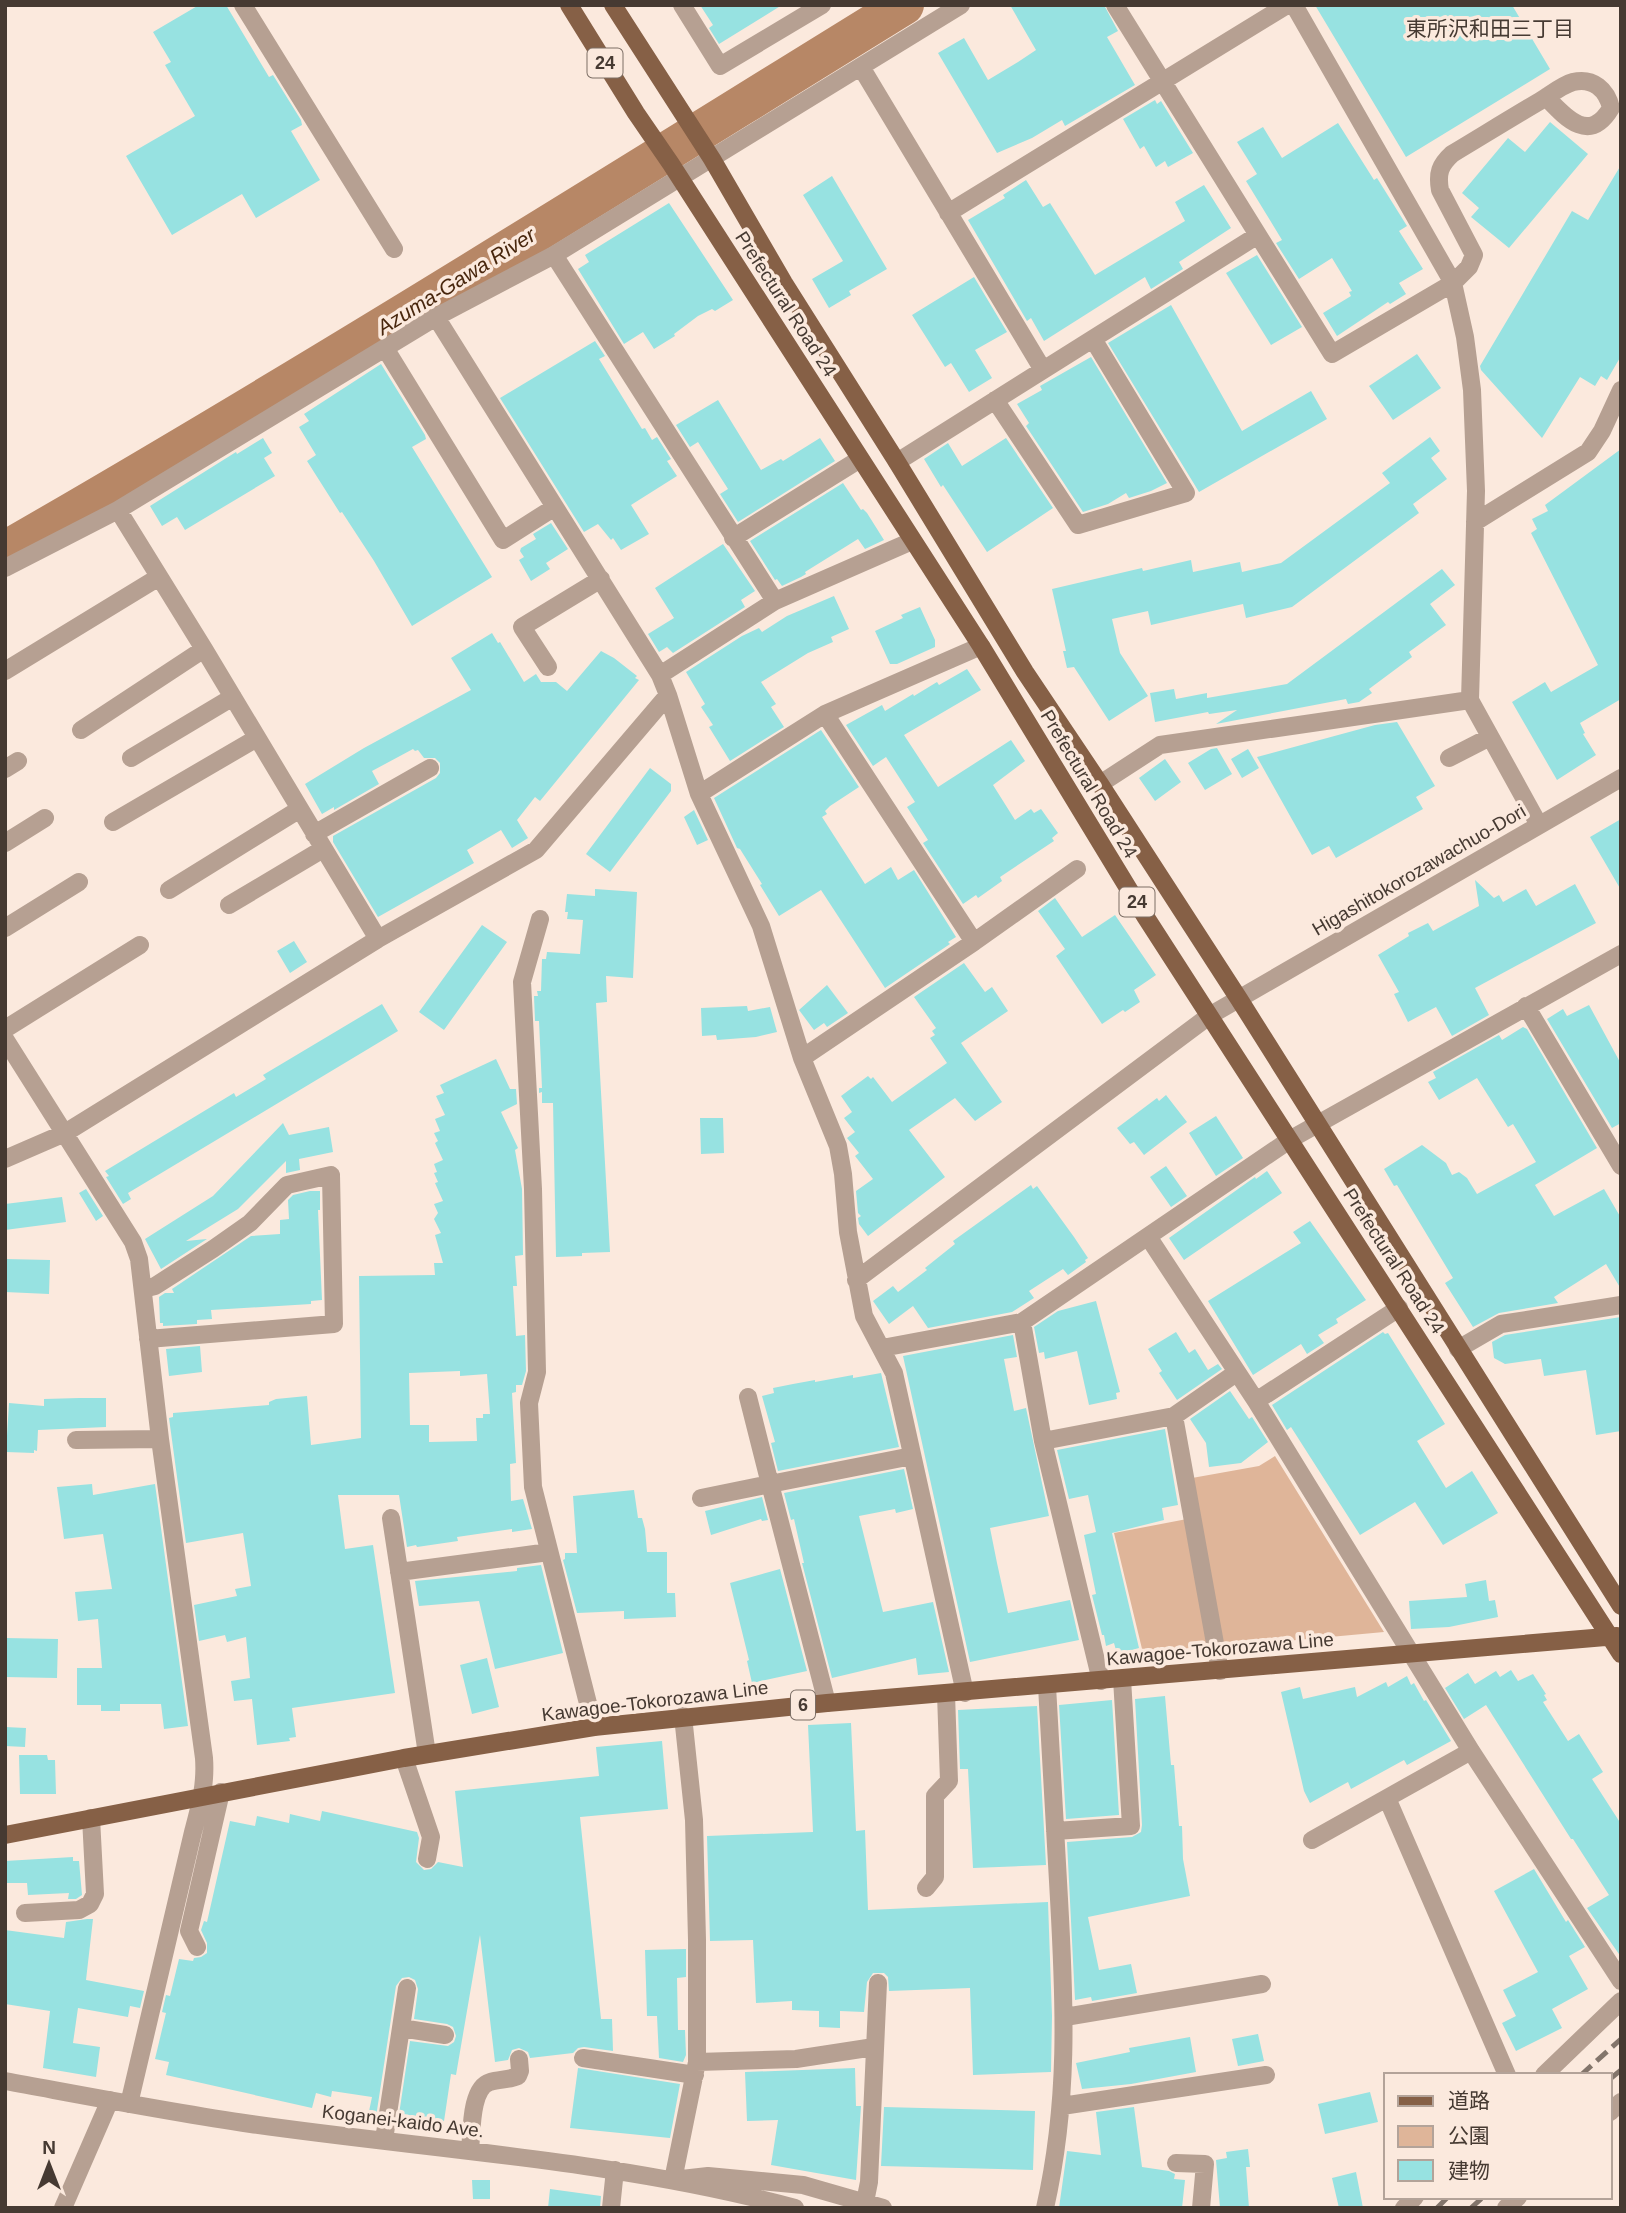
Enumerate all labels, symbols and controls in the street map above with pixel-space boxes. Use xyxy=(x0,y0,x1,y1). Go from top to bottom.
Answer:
district label: 東所沢和田三丁目 xyxy=(1406,17,1574,40)
road number: 24 xyxy=(588,48,622,78)
water label: Azuma-Gawa River xyxy=(371,222,540,340)
street label: Prefectural Road 24 xyxy=(731,227,841,381)
street label: Prefectural Road 24 xyxy=(1036,706,1142,862)
street label: Higashitokorozawachuo-Dori xyxy=(1309,800,1529,940)
road number: 24 xyxy=(1120,888,1154,917)
street label: Prefectural Road 24 xyxy=(1339,1184,1449,1338)
street label: Kawagoe-Tokorozawa Line xyxy=(1105,1629,1335,1669)
street label: Kawagoe-Tokorozawa Line xyxy=(541,1677,769,1725)
road number: 6 xyxy=(791,1690,815,1720)
legend xyxy=(1384,2073,1612,2199)
text: 道路 xyxy=(1448,2089,1490,2112)
street label: Koganei-kaido Ave. xyxy=(321,2101,485,2141)
text: 公園 xyxy=(1448,2124,1490,2147)
north arrow xyxy=(14,2129,84,2199)
text: N xyxy=(42,2137,56,2158)
text: 建物 xyxy=(1448,2159,1490,2182)

